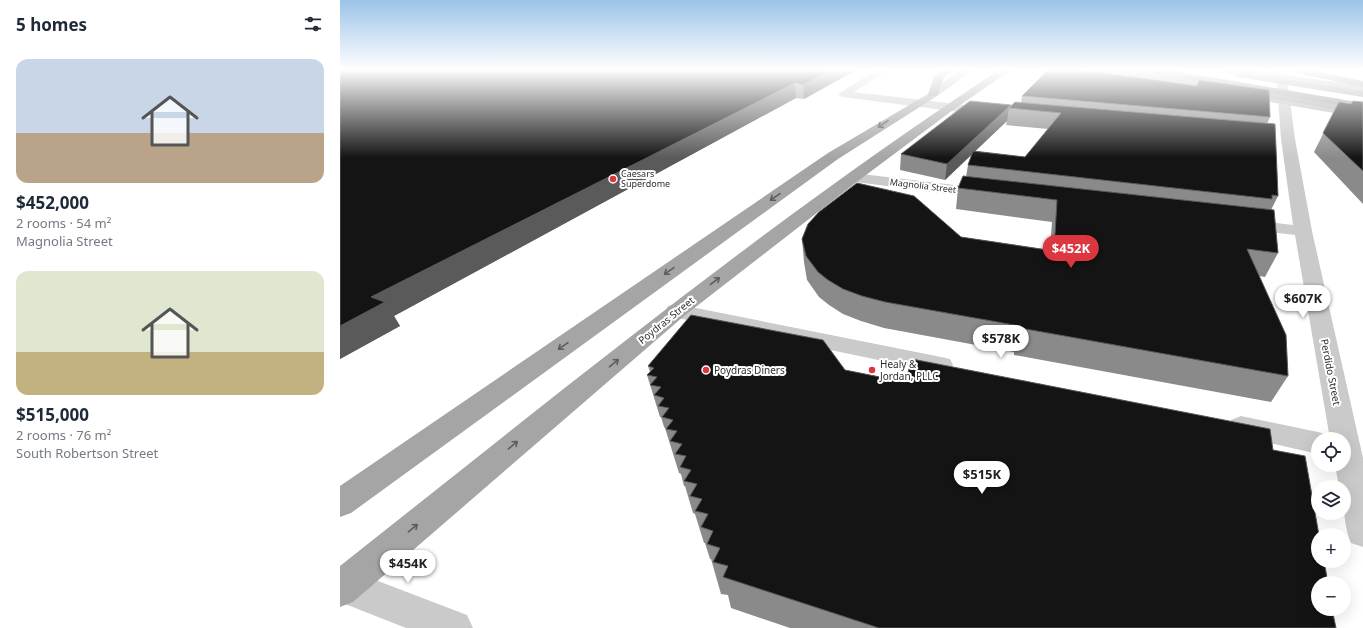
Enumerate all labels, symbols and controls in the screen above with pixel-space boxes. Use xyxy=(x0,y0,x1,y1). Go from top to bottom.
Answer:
text: 5 homes xyxy=(16,13,87,36)
icon: filters xyxy=(302,13,324,35)
icon: home xyxy=(134,85,206,157)
one-way arrow xyxy=(878,120,889,128)
place label: Caesars Superdome xyxy=(621,167,670,190)
marker: Caesars Superdome xyxy=(608,174,618,184)
street label: Magnolia Street xyxy=(889,175,958,196)
text: $452,000 xyxy=(16,191,89,214)
one-way arrow xyxy=(770,193,781,201)
text: 2 rooms · 54 m² xyxy=(16,214,111,232)
text: Magnolia Street xyxy=(16,232,113,250)
pin: $452K xyxy=(1043,235,1099,269)
text: $452K xyxy=(1052,239,1090,257)
one-way arrow xyxy=(664,267,675,275)
one-way arrow xyxy=(710,277,721,286)
pin: $607K xyxy=(1275,285,1331,319)
text: $607K xyxy=(1284,289,1322,307)
street label: Poydras Street xyxy=(635,293,697,347)
icon: home xyxy=(134,297,206,369)
pin: $578K xyxy=(973,325,1029,359)
text: $578K xyxy=(982,329,1020,347)
street label: Perdido Street xyxy=(1318,338,1344,407)
one-way arrow xyxy=(557,342,568,350)
place label: Healy & Jordan, PLLC xyxy=(879,357,939,383)
one-way arrow xyxy=(608,358,619,367)
place label: Poydras Diners xyxy=(714,363,785,377)
marker: Poydras Diners xyxy=(701,365,711,375)
marker: Healy & Jordan, PLLC xyxy=(867,365,877,375)
text: $515,000 xyxy=(16,403,89,426)
text: 2 rooms · 76 m² xyxy=(16,426,111,444)
map controls xyxy=(1311,432,1351,616)
button: locate xyxy=(1311,432,1351,472)
one-way arrow xyxy=(508,441,519,450)
text: South Robertson Street xyxy=(16,444,158,462)
pin: $515K xyxy=(954,461,1010,495)
text: $515K xyxy=(963,465,1001,483)
button: layers xyxy=(1311,480,1351,520)
one-way arrow xyxy=(408,524,419,533)
button: + xyxy=(1311,528,1351,568)
pin: $454K xyxy=(380,550,436,584)
text: $454K xyxy=(389,554,427,572)
button: − xyxy=(1311,576,1351,616)

